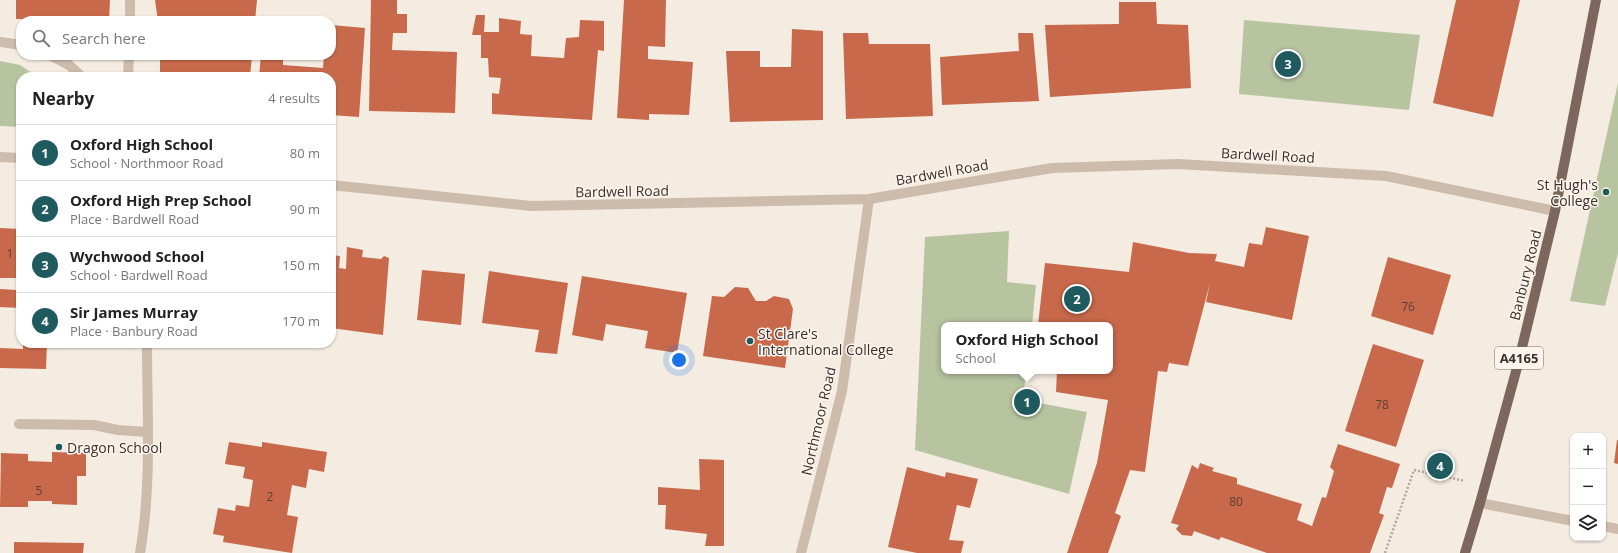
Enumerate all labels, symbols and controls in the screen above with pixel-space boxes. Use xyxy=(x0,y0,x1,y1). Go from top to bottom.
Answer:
search box xyxy=(16,16,336,60)
icon: search xyxy=(30,27,52,49)
text: Search here xyxy=(62,28,146,48)
pin: 3 xyxy=(1275,49,1301,79)
text: Nearby xyxy=(32,87,94,110)
text: 4 results xyxy=(268,89,320,107)
text: Oxford High School xyxy=(70,134,213,154)
street label: Bardwell Road xyxy=(1221,143,1315,167)
text: 1 xyxy=(41,144,49,162)
text: 80 m xyxy=(290,144,320,162)
text: School · Northmoor Road xyxy=(70,154,223,172)
street label: Bardwell Road xyxy=(894,154,990,190)
place label: St Hugh's College xyxy=(1537,175,1598,210)
street label: Bardwell Road xyxy=(575,181,669,201)
marker: St Hugh's College xyxy=(1601,187,1611,197)
text: Oxford High Prep School xyxy=(70,190,252,210)
text: 2 xyxy=(41,200,49,218)
text: 90 m xyxy=(290,200,320,218)
text: Place · Bardwell Road xyxy=(70,210,199,228)
street label: Banbury Road xyxy=(1505,228,1545,322)
house number: 1 xyxy=(7,245,13,262)
text: Wychwood School xyxy=(70,246,204,266)
text: 3 xyxy=(41,256,49,274)
text: 150 m xyxy=(282,256,320,274)
text: School · Bardwell Road xyxy=(70,266,208,284)
pin: 2 xyxy=(1064,284,1090,314)
house number: 76 xyxy=(1401,298,1415,315)
text: Sir James Murray xyxy=(70,302,198,322)
text: 4 xyxy=(41,312,49,330)
text: 170 m xyxy=(282,312,320,330)
text: Place · Banbury Road xyxy=(70,322,198,340)
popup xyxy=(941,322,1113,374)
place label: St Clare's International College xyxy=(758,324,894,359)
text: Oxford High School xyxy=(955,329,1099,349)
marker: St Clare's International College xyxy=(745,336,755,346)
road number: A4165 xyxy=(1495,347,1543,369)
text: School xyxy=(955,349,996,367)
your location xyxy=(669,350,689,370)
street label: Northmoor Road xyxy=(796,365,840,477)
pin: 1 xyxy=(1014,387,1040,417)
house number: 78 xyxy=(1375,396,1389,413)
map controls xyxy=(1570,433,1606,541)
button: + xyxy=(1570,433,1606,469)
place label: Dragon School xyxy=(67,438,162,457)
marker: Dragon School xyxy=(54,442,64,452)
pin: 4 xyxy=(1427,451,1453,481)
button: − xyxy=(1570,469,1606,505)
house number: 5 xyxy=(36,482,43,499)
house number: 2 xyxy=(267,488,274,505)
house number: 80 xyxy=(1229,493,1243,510)
button: layers xyxy=(1570,505,1606,541)

